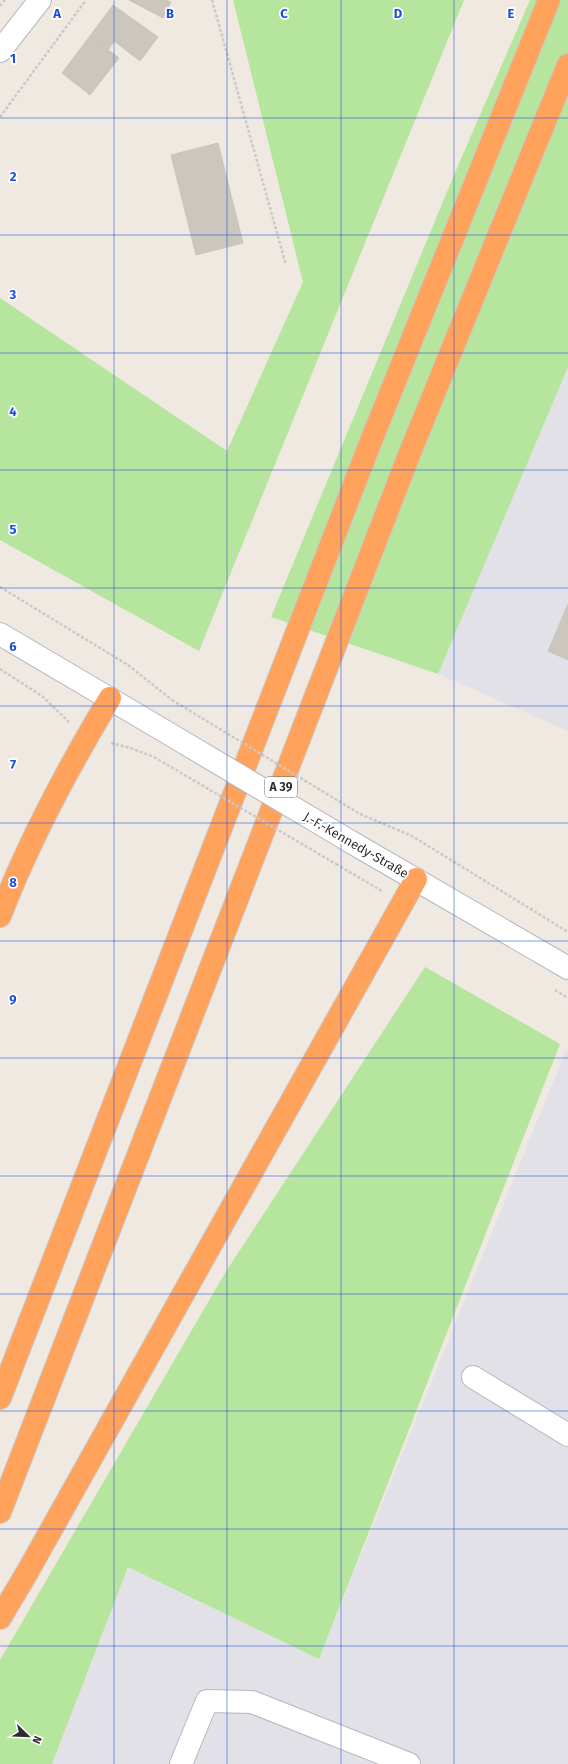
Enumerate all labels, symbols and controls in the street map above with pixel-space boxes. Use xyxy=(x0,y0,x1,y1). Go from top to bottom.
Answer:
text: A xyxy=(52,6,61,21)
text: B xyxy=(166,6,174,21)
text: C xyxy=(280,6,288,21)
text: D xyxy=(394,6,403,21)
text: E xyxy=(508,6,515,21)
text: 1 xyxy=(10,51,16,66)
text: 2 xyxy=(10,169,17,184)
text: 3 xyxy=(9,287,17,302)
text: 4 xyxy=(9,404,17,419)
text: 5 xyxy=(10,522,17,537)
text: 6 xyxy=(9,639,17,654)
text: 7 xyxy=(10,757,16,772)
road number: A 39 xyxy=(265,777,297,797)
street label: J.-F.-Kennedy-Straße xyxy=(301,809,411,881)
text: 8 xyxy=(9,875,17,890)
text: 9 xyxy=(9,992,17,1007)
north arrow xyxy=(8,1716,48,1756)
text: N xyxy=(29,1734,44,1746)

